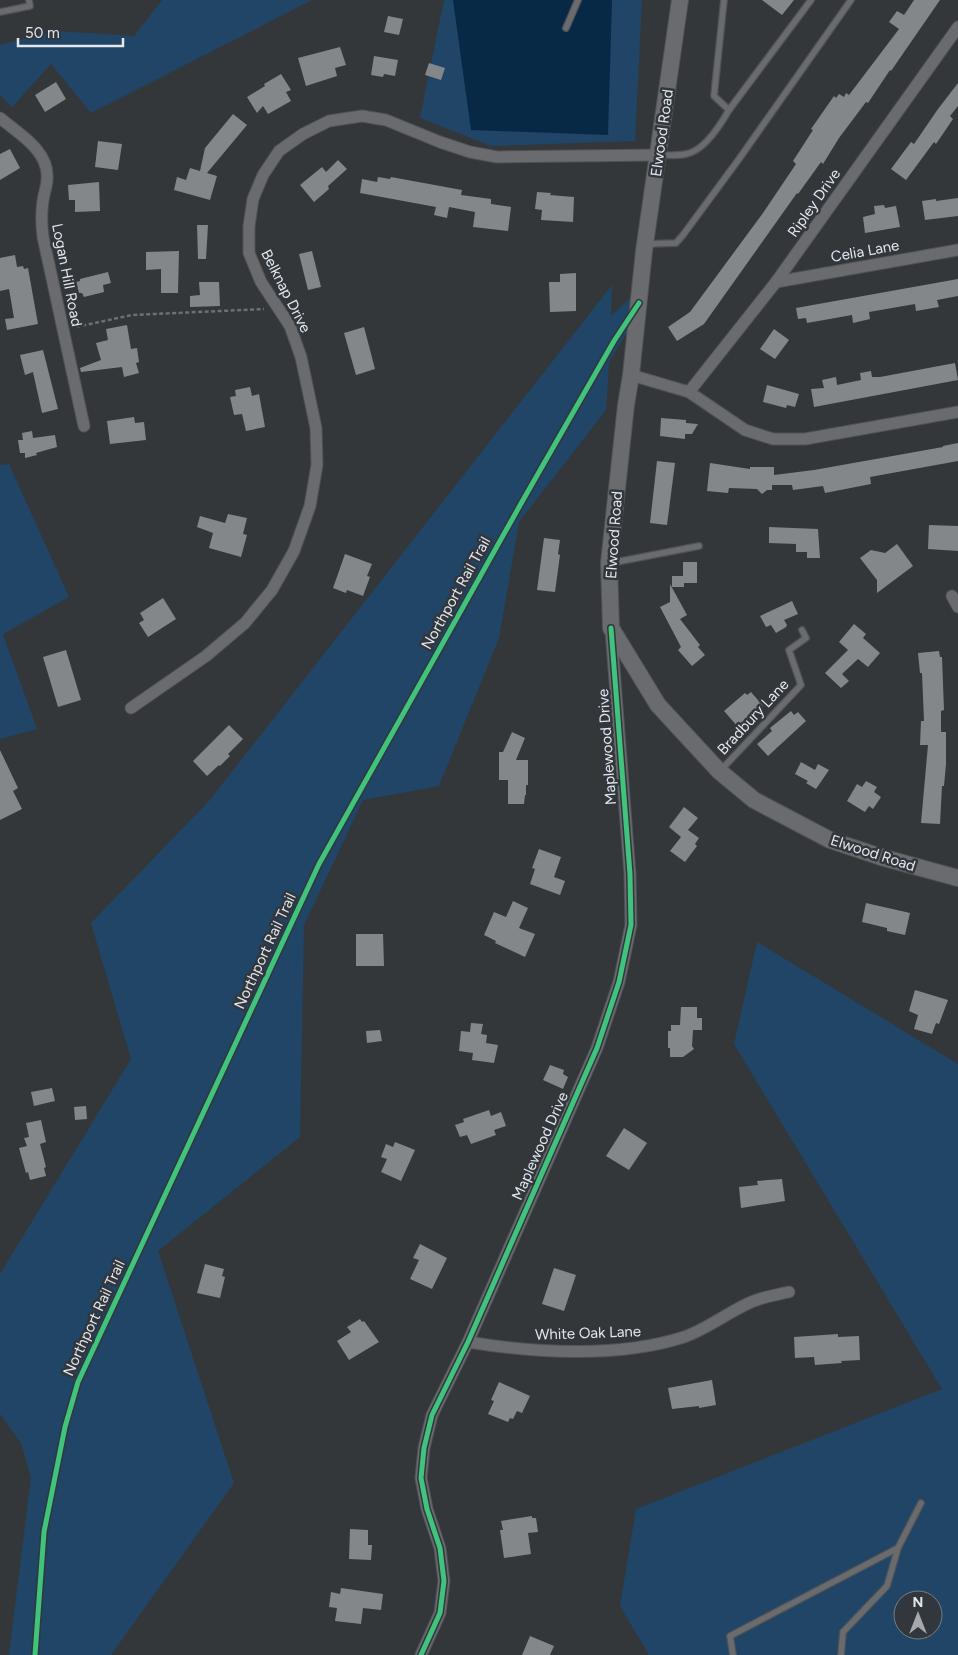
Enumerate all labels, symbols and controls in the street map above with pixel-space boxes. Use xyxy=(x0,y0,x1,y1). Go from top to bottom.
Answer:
scale bar xyxy=(18,15,122,47)
text: 50 m xyxy=(25,24,60,42)
street label: Elwood Road xyxy=(647,88,677,178)
street label: Ripley Drive xyxy=(784,165,844,241)
street label: Logan Hill Road xyxy=(48,222,86,328)
street label: Celia Lane xyxy=(829,236,901,266)
street label: Belknap Drive xyxy=(257,246,315,336)
street label: Elwood Road xyxy=(602,490,626,580)
street label: Northport Rail Trail xyxy=(418,534,494,652)
street label: Bradbury Lane xyxy=(714,676,792,758)
street label: Maplewood Drive xyxy=(594,688,620,806)
street label: Elwood Road xyxy=(828,831,918,875)
street label: Northport Rail Trail xyxy=(230,890,300,1012)
street label: Maplewood Drive xyxy=(508,1089,572,1203)
street label: Northport Rail Trail xyxy=(59,1257,129,1379)
street label: White Oak Lane xyxy=(535,1322,641,1344)
north arrow xyxy=(893,1590,943,1640)
text: N xyxy=(913,1594,923,1611)

